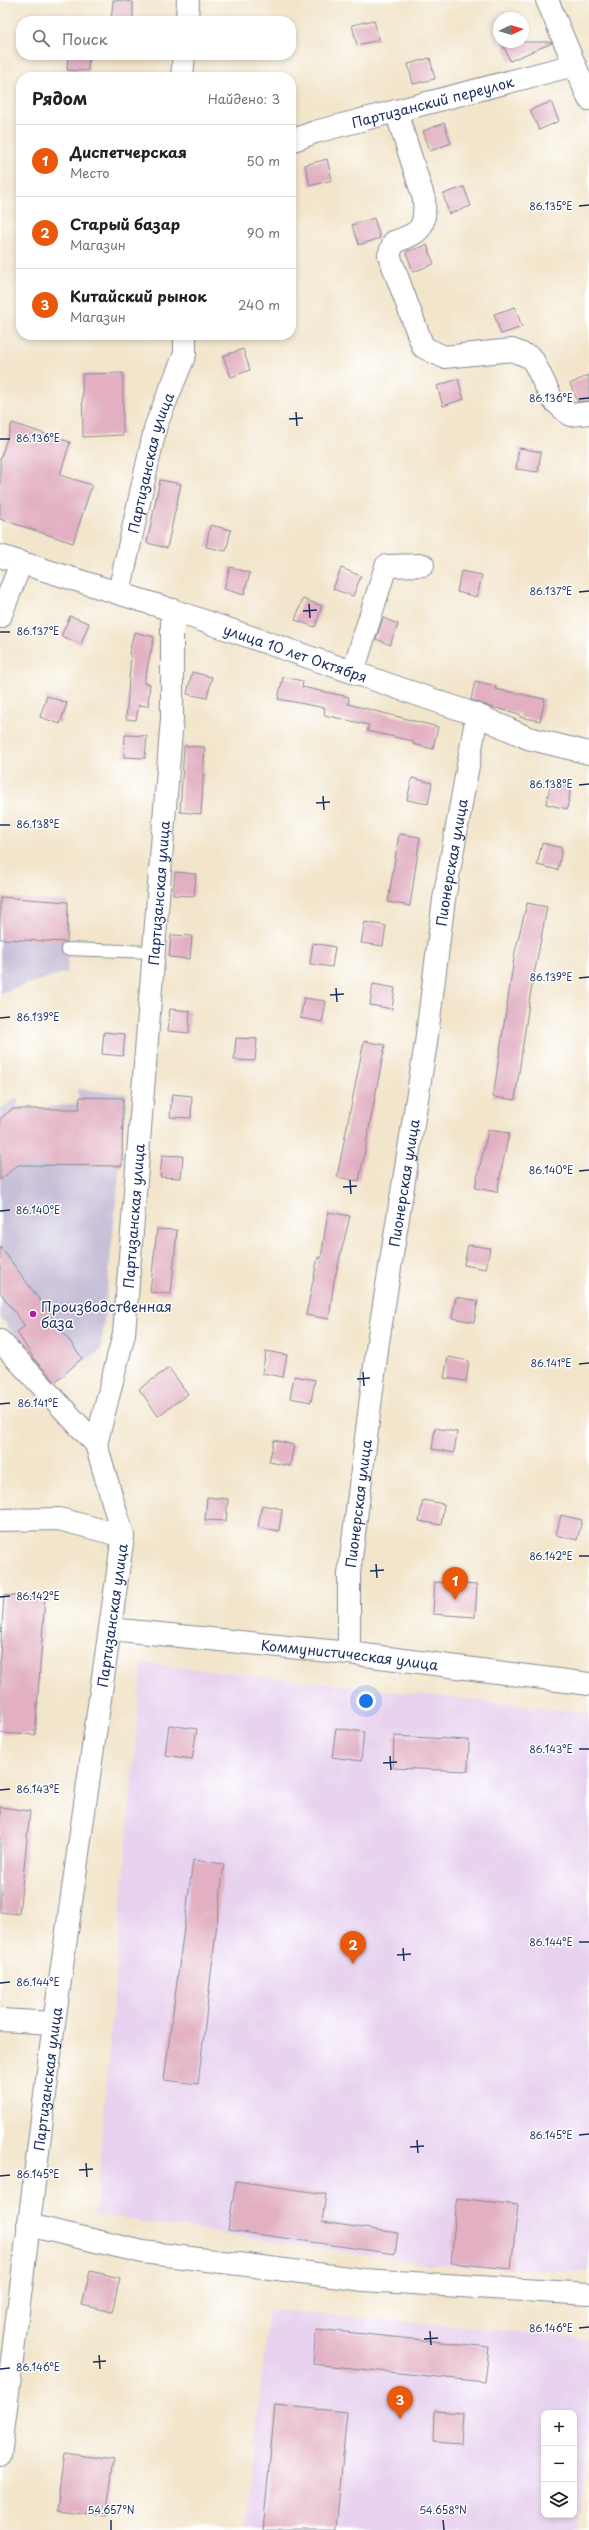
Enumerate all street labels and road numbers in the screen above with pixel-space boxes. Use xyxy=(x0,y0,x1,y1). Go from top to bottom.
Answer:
street label: Партизанский переулок xyxy=(349,70,517,133)
street label: Партизанская улица xyxy=(122,389,179,535)
street label: улица 10 лет Октября xyxy=(221,618,370,687)
street label: Пионерская улица xyxy=(430,797,472,927)
street label: Партизанская улица xyxy=(142,820,174,966)
street label: Пионерская улица xyxy=(383,1117,424,1248)
street label: Партизанская улица xyxy=(117,1143,149,1289)
street label: Пионерская улица xyxy=(339,1438,376,1569)
street label: Партизанская улица xyxy=(91,1542,132,1689)
street label: Коммунистическая улица xyxy=(260,1634,440,1675)
street label: Партизанская улица xyxy=(28,2005,67,2152)

